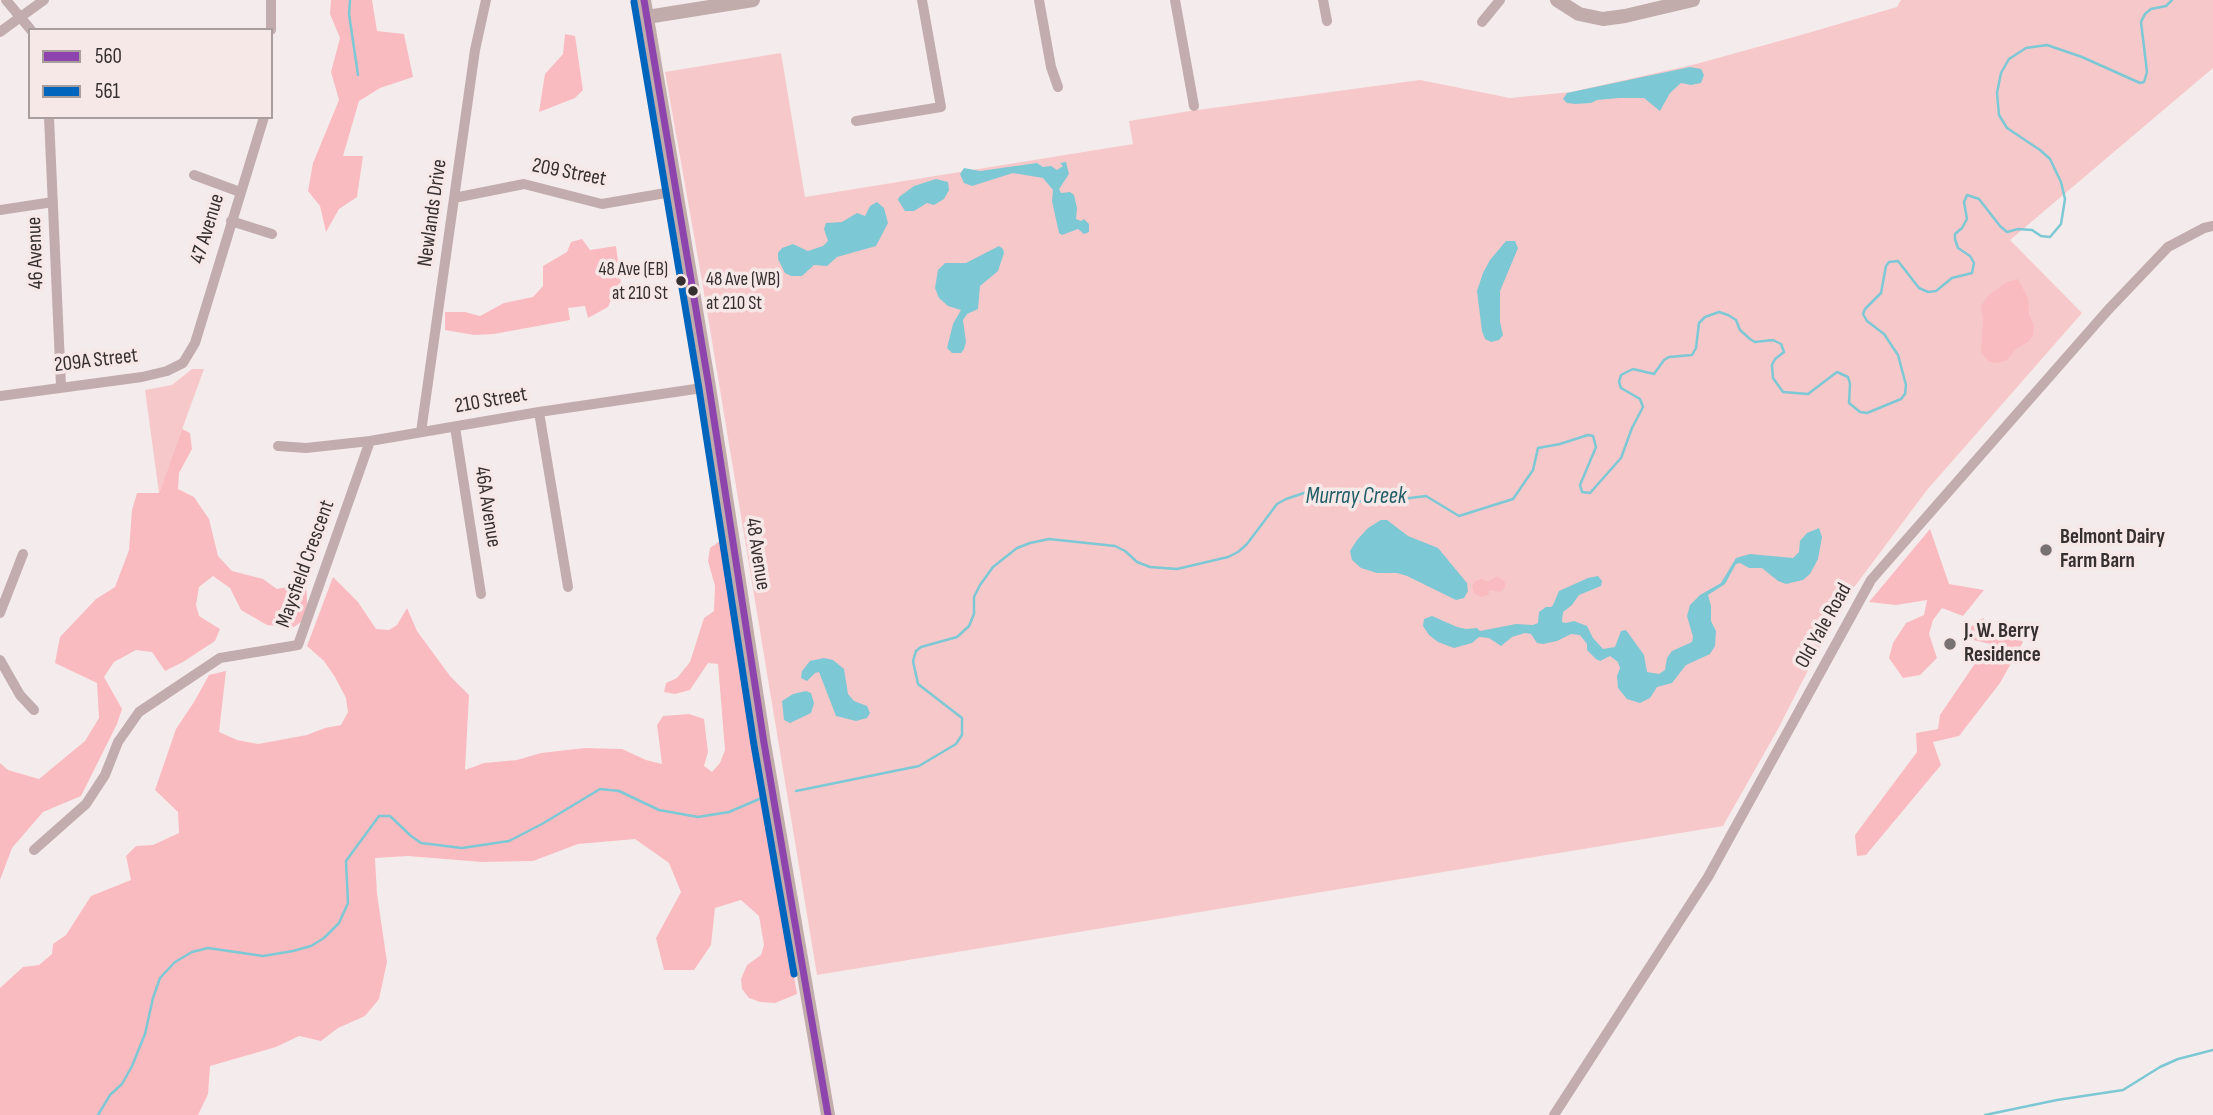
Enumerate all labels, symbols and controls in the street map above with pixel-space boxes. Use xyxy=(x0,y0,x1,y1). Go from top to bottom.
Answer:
legend xyxy=(28,28,273,119)
text: 560 xyxy=(95,44,122,69)
text: 561 xyxy=(95,79,120,104)
street label: 209 Street xyxy=(530,153,608,193)
street label: Newlands Drive xyxy=(413,158,453,268)
street label: 47 Avenue xyxy=(185,191,231,267)
street label: 46 Avenue xyxy=(22,216,50,290)
place label: 48 Ave (EB) at 210 St xyxy=(598,259,668,303)
place label: 48 Ave (WB) at 210 St xyxy=(706,269,780,313)
marker: 48 Ave (EB) at 210 St xyxy=(674,274,688,288)
marker: 48 Ave (WB) at 210 St xyxy=(686,284,700,298)
street label: 209A Street xyxy=(53,343,139,379)
street label: 210 Street xyxy=(453,382,529,420)
street label: 46A Avenue xyxy=(468,465,506,549)
water label: Murray Creek xyxy=(1306,483,1406,511)
street label: Maysfield Crescent xyxy=(271,497,341,631)
street label: 48 Avenue xyxy=(739,516,775,592)
place label: Belmont Dairy Farm Barn xyxy=(2060,525,2165,575)
marker: Belmont Dairy Farm Barn xyxy=(2038,542,2054,558)
street label: Old Yale Road xyxy=(1790,579,1858,673)
place label: J. W. Berry Residence xyxy=(1964,619,2041,669)
marker: J. W. Berry Residence xyxy=(1942,636,1958,652)

